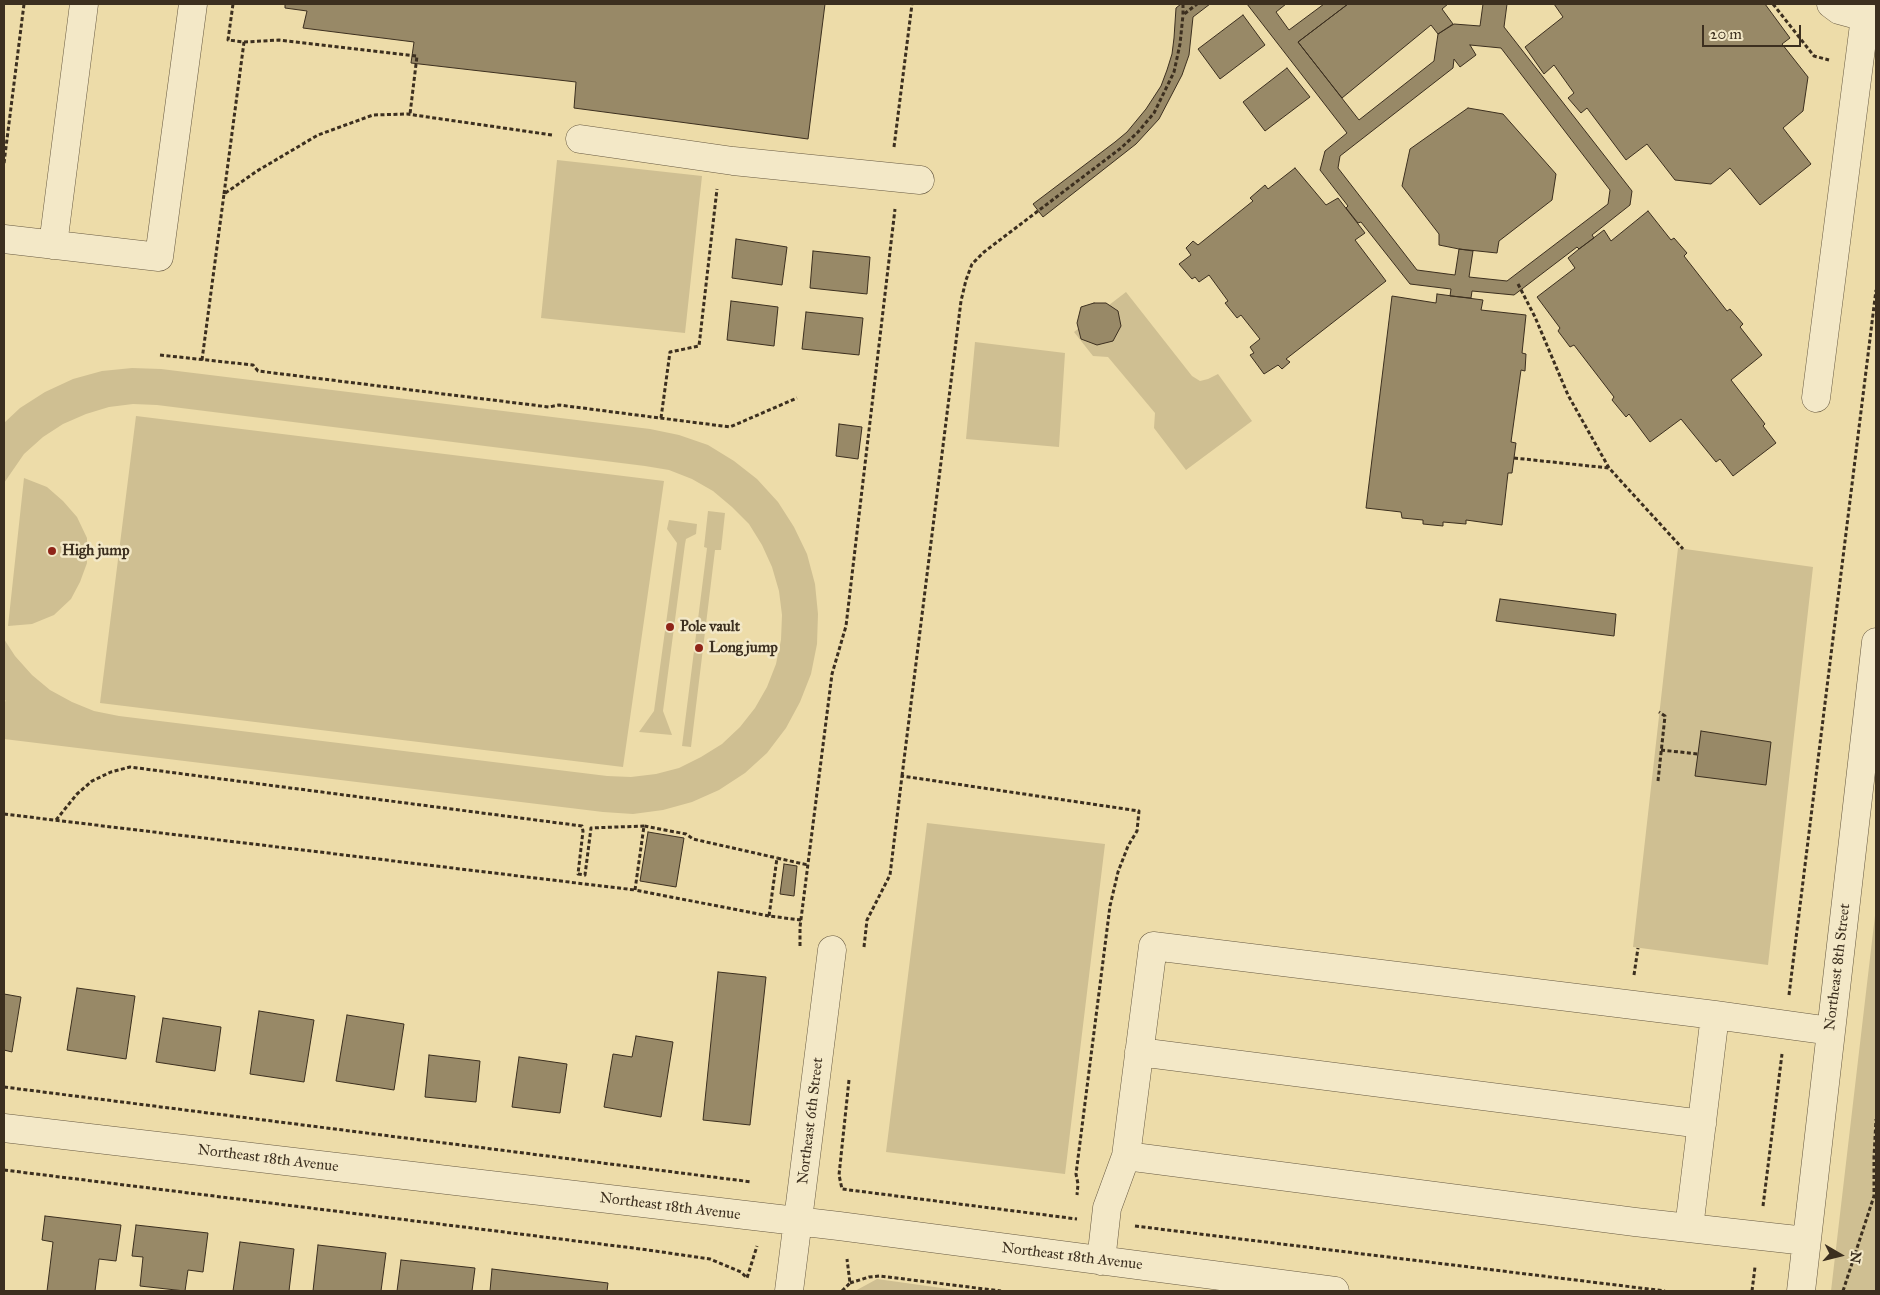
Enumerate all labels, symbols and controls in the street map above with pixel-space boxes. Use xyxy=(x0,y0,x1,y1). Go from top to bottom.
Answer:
scale bar xyxy=(1705,15,1804,47)
text: 20 m xyxy=(1710,25,1742,43)
place label: High jump xyxy=(62,542,129,560)
marker: High jump xyxy=(46,545,58,557)
place label: Pole vault xyxy=(680,618,740,636)
marker: Pole vault xyxy=(664,621,676,633)
place label: Long jump xyxy=(709,639,778,657)
marker: Long jump xyxy=(693,642,705,654)
street label: Northeast 8th Street xyxy=(1821,902,1855,1032)
street label: Northeast 6th Street xyxy=(794,1057,828,1185)
street label: Northeast 18th Avenue xyxy=(197,1141,339,1177)
street label: Northeast 18th Avenue xyxy=(599,1189,741,1225)
north arrow xyxy=(1815,1230,1865,1280)
street label: Northeast 18th Avenue xyxy=(1001,1239,1143,1275)
text: N xyxy=(1846,1250,1865,1264)

